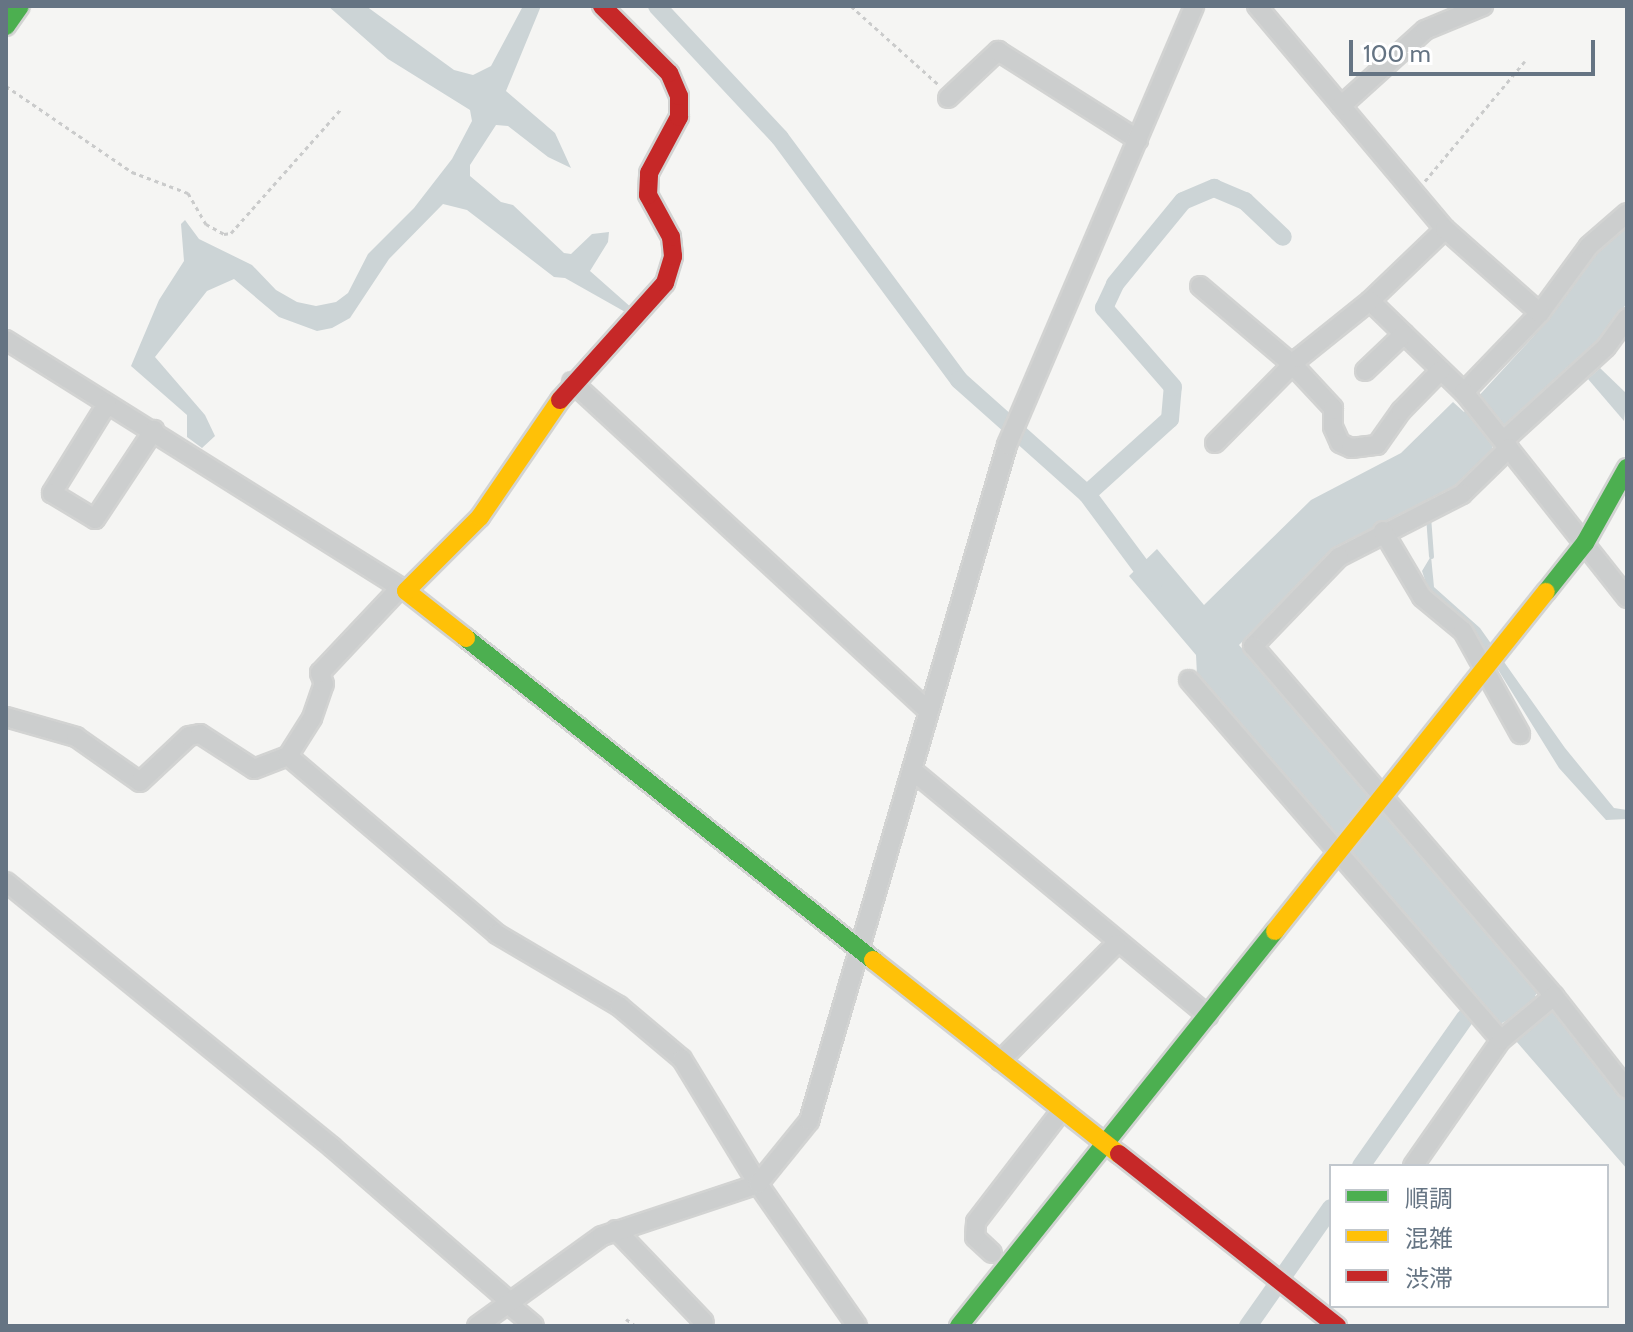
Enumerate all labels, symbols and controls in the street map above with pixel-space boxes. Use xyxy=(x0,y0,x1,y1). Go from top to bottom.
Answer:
scale bar xyxy=(1353,24,1599,74)
text: 100 m xyxy=(1363,39,1431,68)
legend xyxy=(1329,1164,1609,1308)
text: 順調 xyxy=(1405,1184,1453,1213)
text: 混雑 xyxy=(1405,1224,1453,1253)
text: 渋滞 xyxy=(1405,1264,1453,1293)

